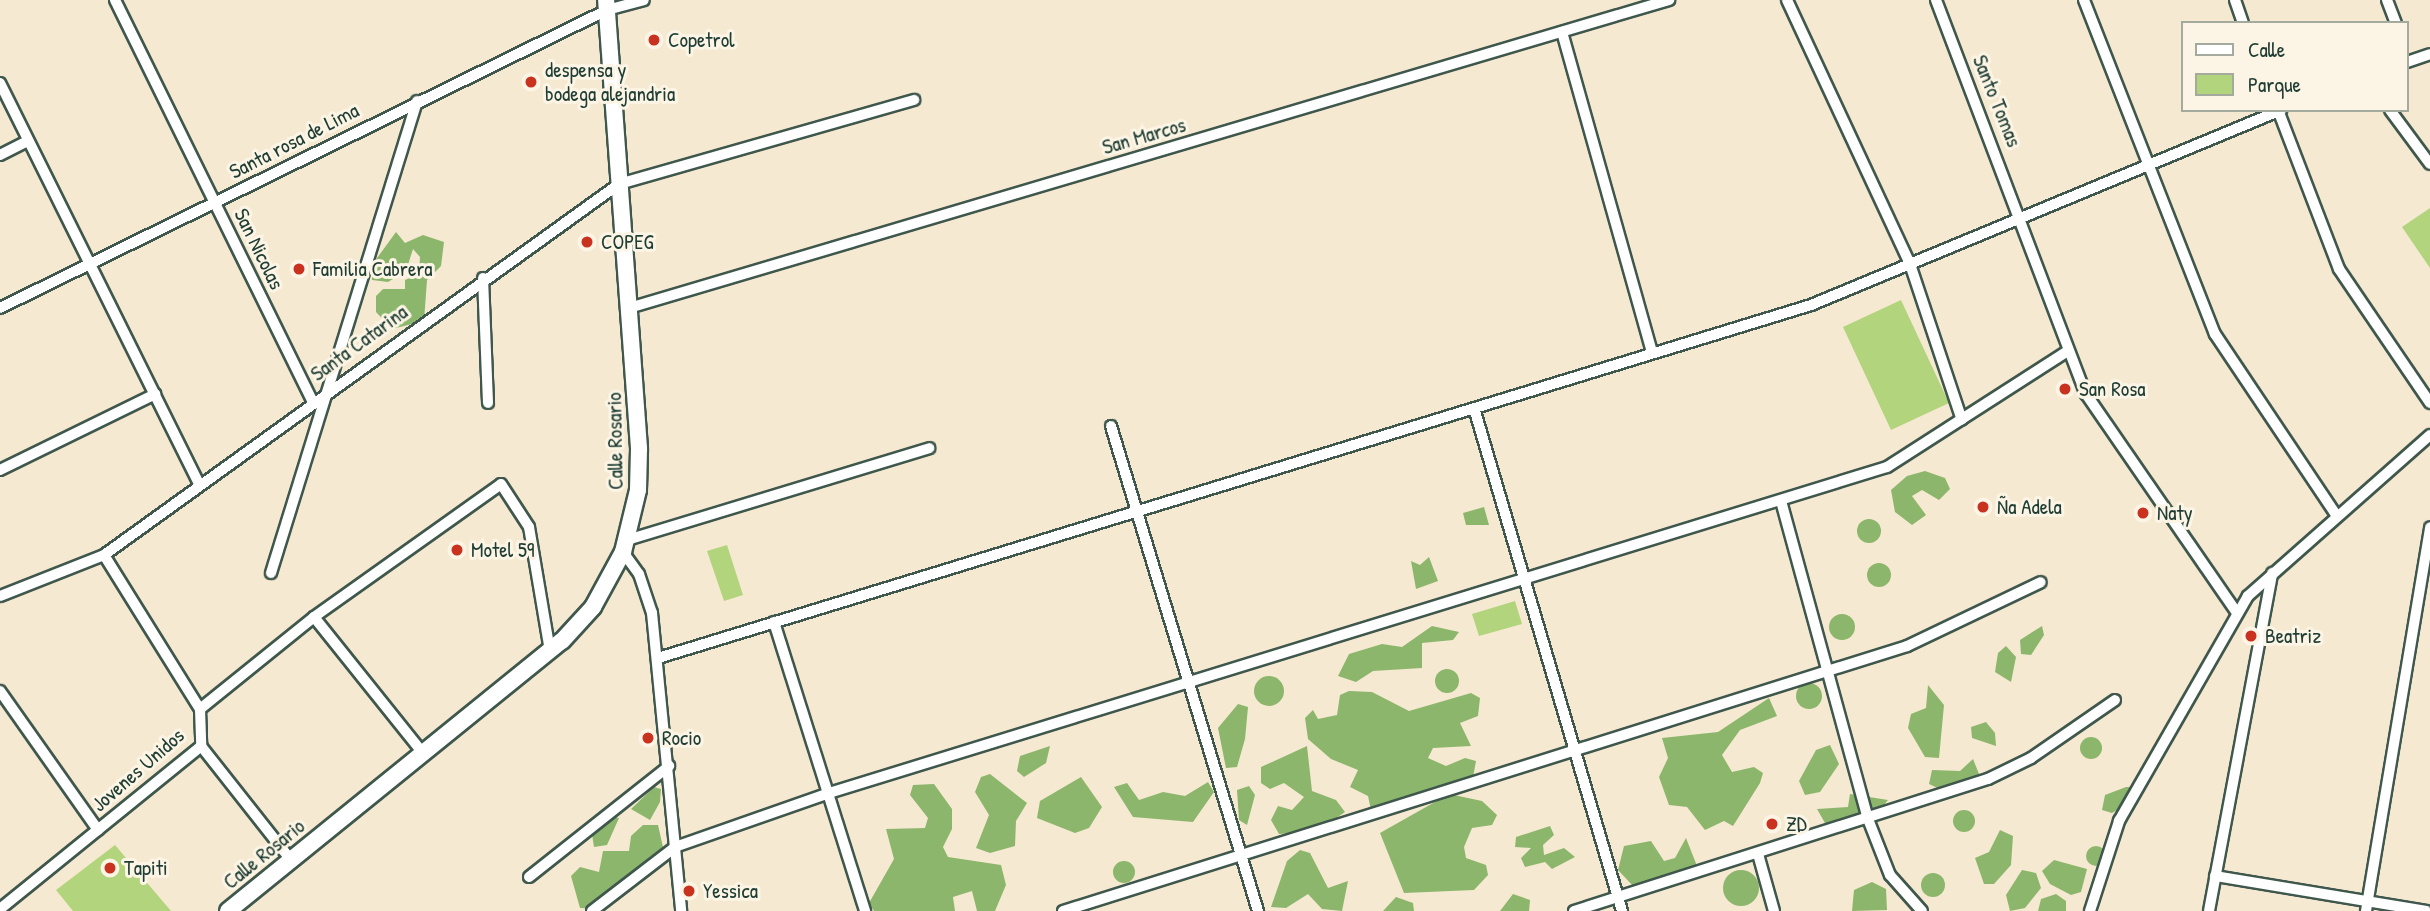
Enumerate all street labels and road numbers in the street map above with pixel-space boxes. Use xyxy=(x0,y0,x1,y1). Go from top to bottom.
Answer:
street label: Santo Tomas xyxy=(1967,51,2027,151)
street label: Santa rosa de Lima xyxy=(225,98,363,184)
street label: San Marcos xyxy=(1099,112,1189,160)
street label: San Nicolas xyxy=(229,205,289,293)
street label: Santa Catarina xyxy=(306,299,412,387)
street label: Calle Rosario xyxy=(602,392,628,490)
street label: Jovenes Unidos xyxy=(87,723,189,817)
street label: Calle Rosario xyxy=(218,814,310,894)

